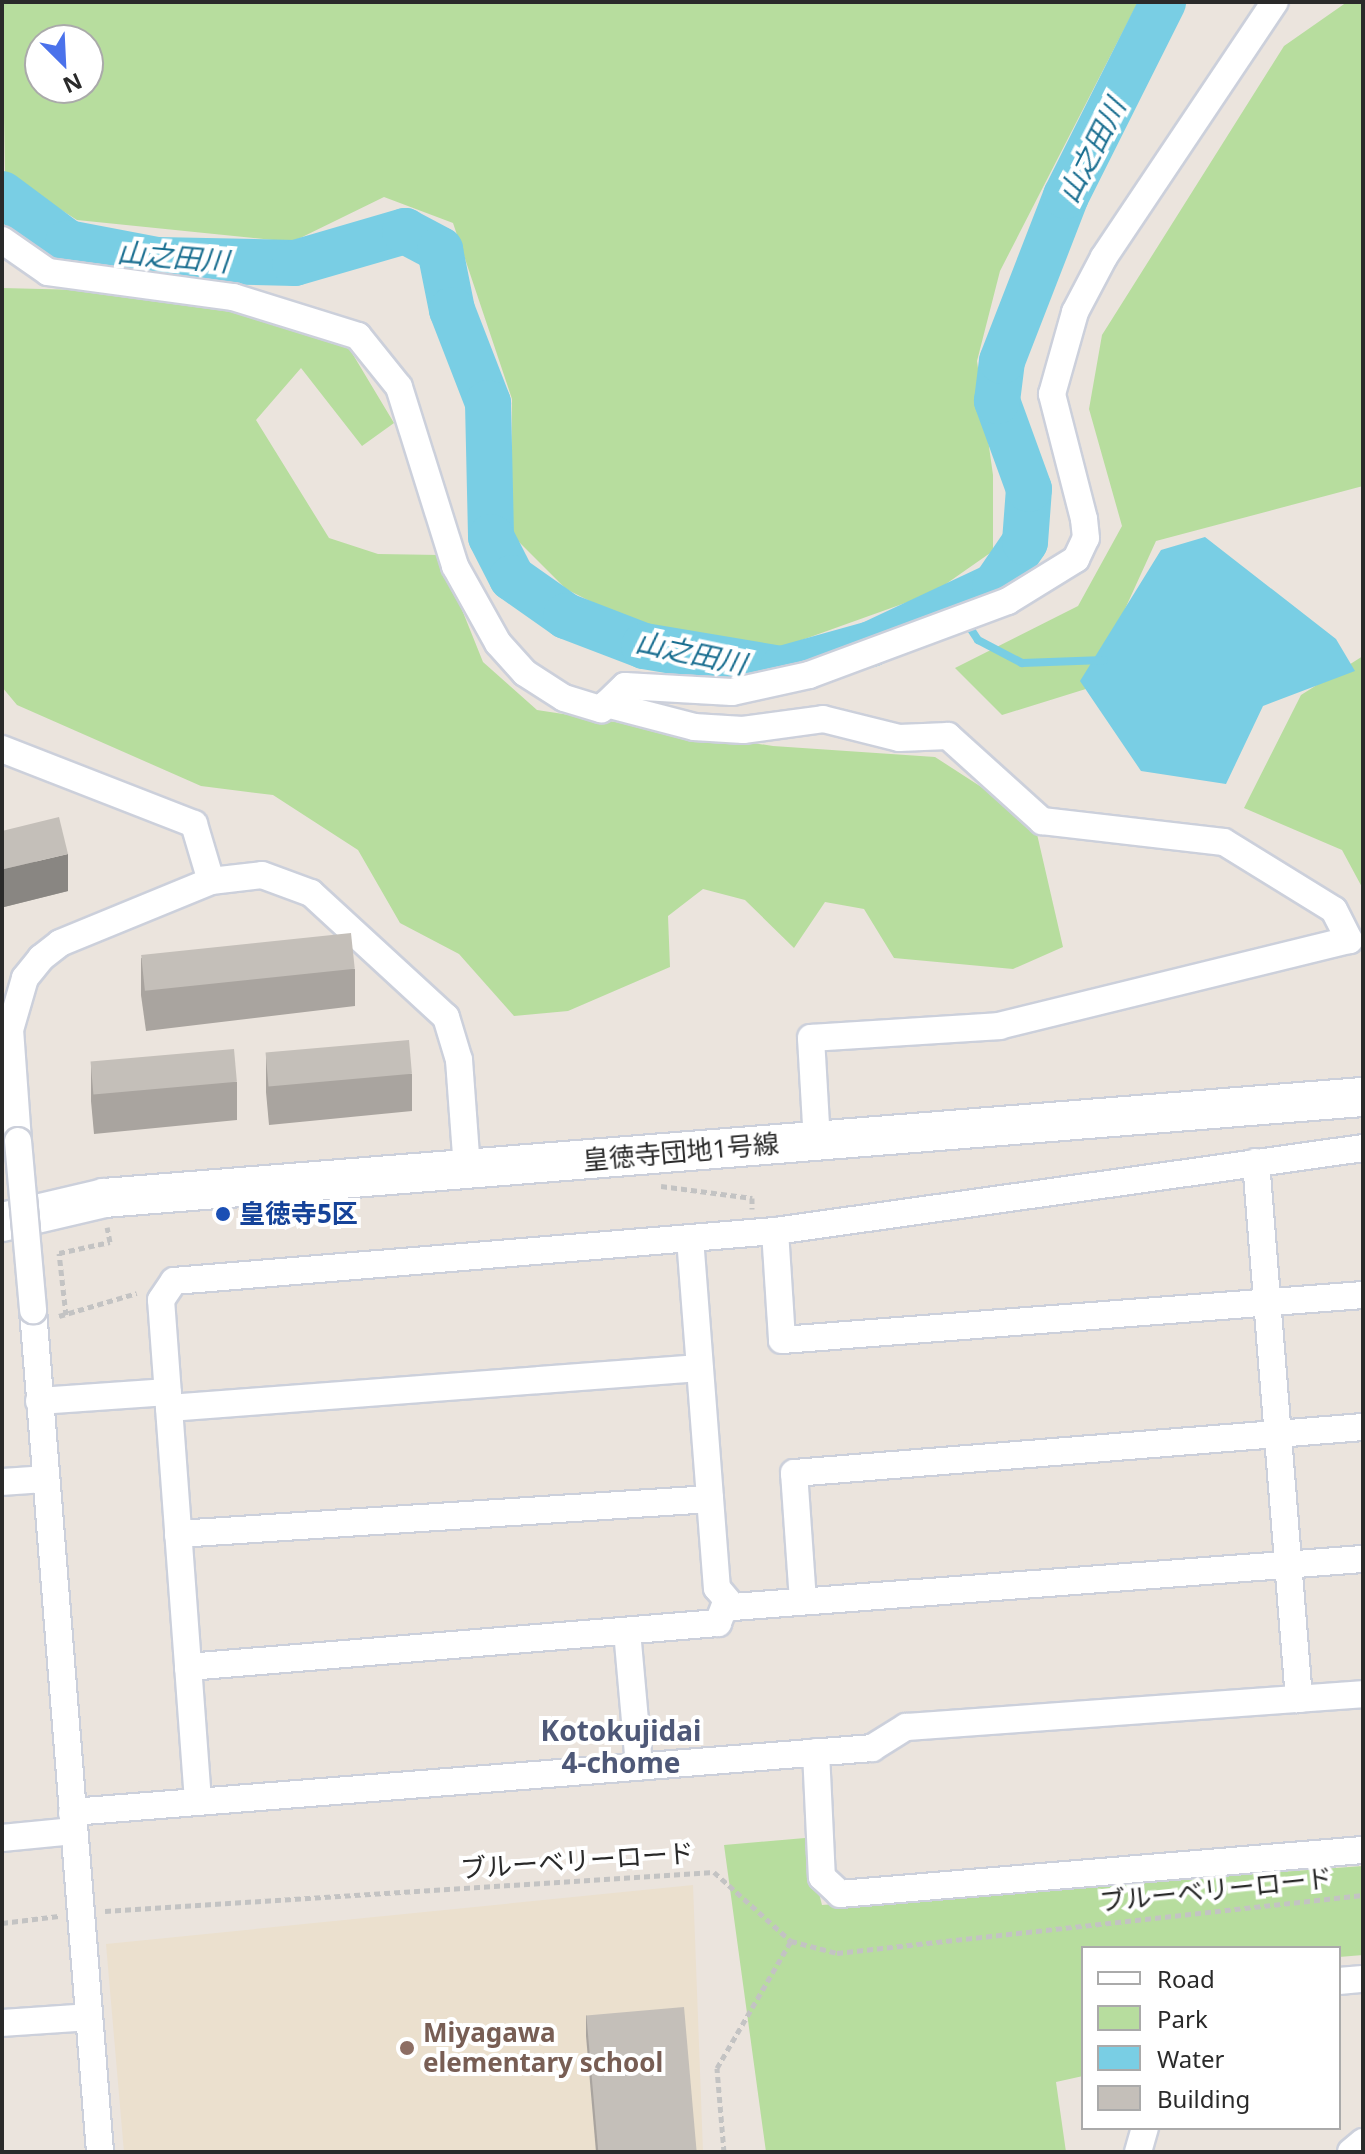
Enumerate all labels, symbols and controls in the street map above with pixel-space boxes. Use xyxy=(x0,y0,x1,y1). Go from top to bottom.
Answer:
north arrow xyxy=(24,24,104,104)
text: N xyxy=(59,67,87,101)
water label: 山之田川 xyxy=(1051,92,1131,208)
water label: 山之田川 xyxy=(116,234,230,278)
water label: 山之田川 xyxy=(633,624,749,680)
street label: 皇徳寺団地1号線 xyxy=(582,1128,780,1176)
place label: 皇徳寺5区 xyxy=(239,1198,358,1230)
marker: 皇徳寺5区 xyxy=(214,1205,232,1223)
district label: Kotokujidai 4-chome xyxy=(541,1713,701,1779)
street label: ブルーベリーロード xyxy=(459,1837,695,1885)
street label: ブルーベリーロード xyxy=(1098,1862,1334,1918)
legend xyxy=(1081,1946,1341,2130)
text: Road xyxy=(1157,1962,1215,1995)
text: Park xyxy=(1157,2002,1208,2035)
place label: Miyagawa elementary school xyxy=(423,2017,663,2078)
marker: Miyagawa elementary school xyxy=(398,2039,416,2057)
text: Water xyxy=(1157,2042,1224,2075)
text: Building xyxy=(1157,2082,1250,2115)

